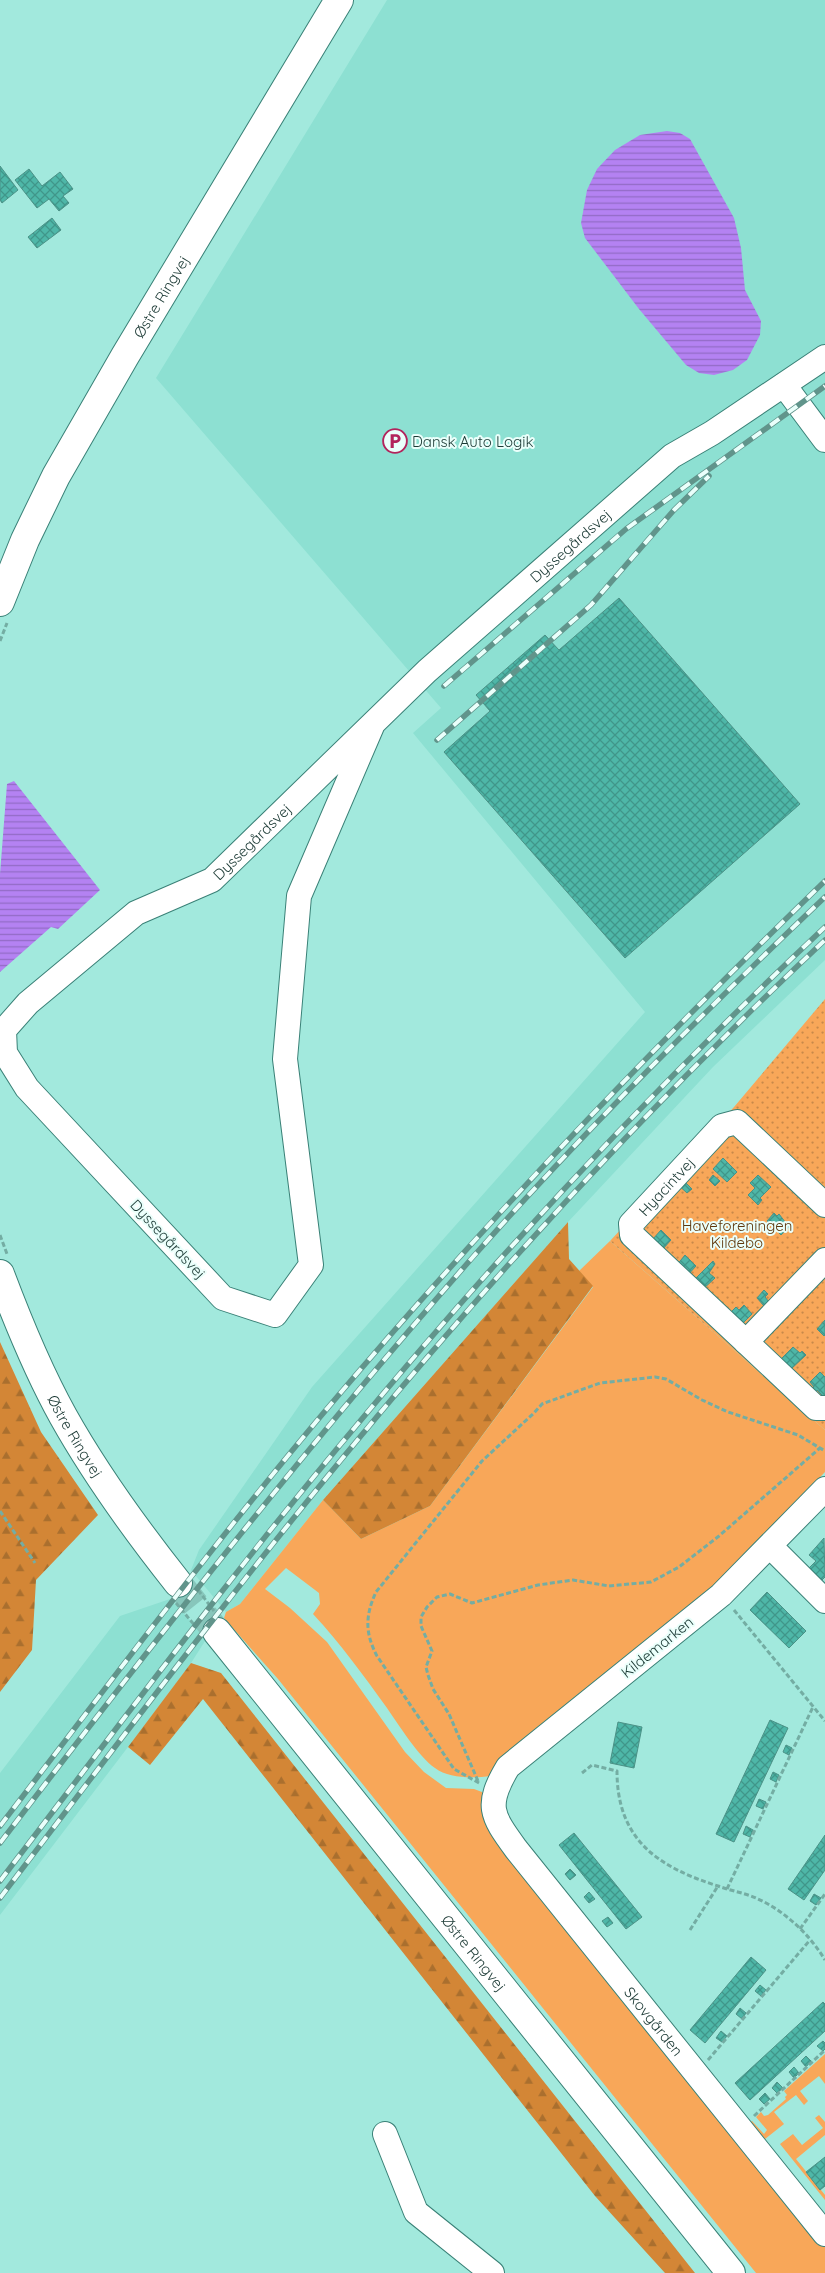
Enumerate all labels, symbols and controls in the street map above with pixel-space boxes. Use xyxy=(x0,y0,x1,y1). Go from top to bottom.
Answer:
street label: Østre Ringvej xyxy=(129,252,193,341)
parking icon: Dansk Auto Logik xyxy=(382,428,408,454)
place label: Dansk Auto Logik xyxy=(412,432,534,451)
street label: Dyssegårdsvej xyxy=(525,505,615,586)
street label: Dyssegårdsvej xyxy=(208,799,295,884)
street label: Hyacintvej xyxy=(634,1153,698,1220)
street label: Dyssegårdsvej xyxy=(126,1195,210,1283)
park label: Haveforeningen Kildebo xyxy=(682,1216,792,1252)
street label: Østre Ringvej xyxy=(44,1391,107,1481)
street label: Kildemarken xyxy=(617,1612,697,1682)
street label: Østre Ringvej xyxy=(438,1910,511,1995)
street label: Skovgården xyxy=(621,1983,687,2059)

